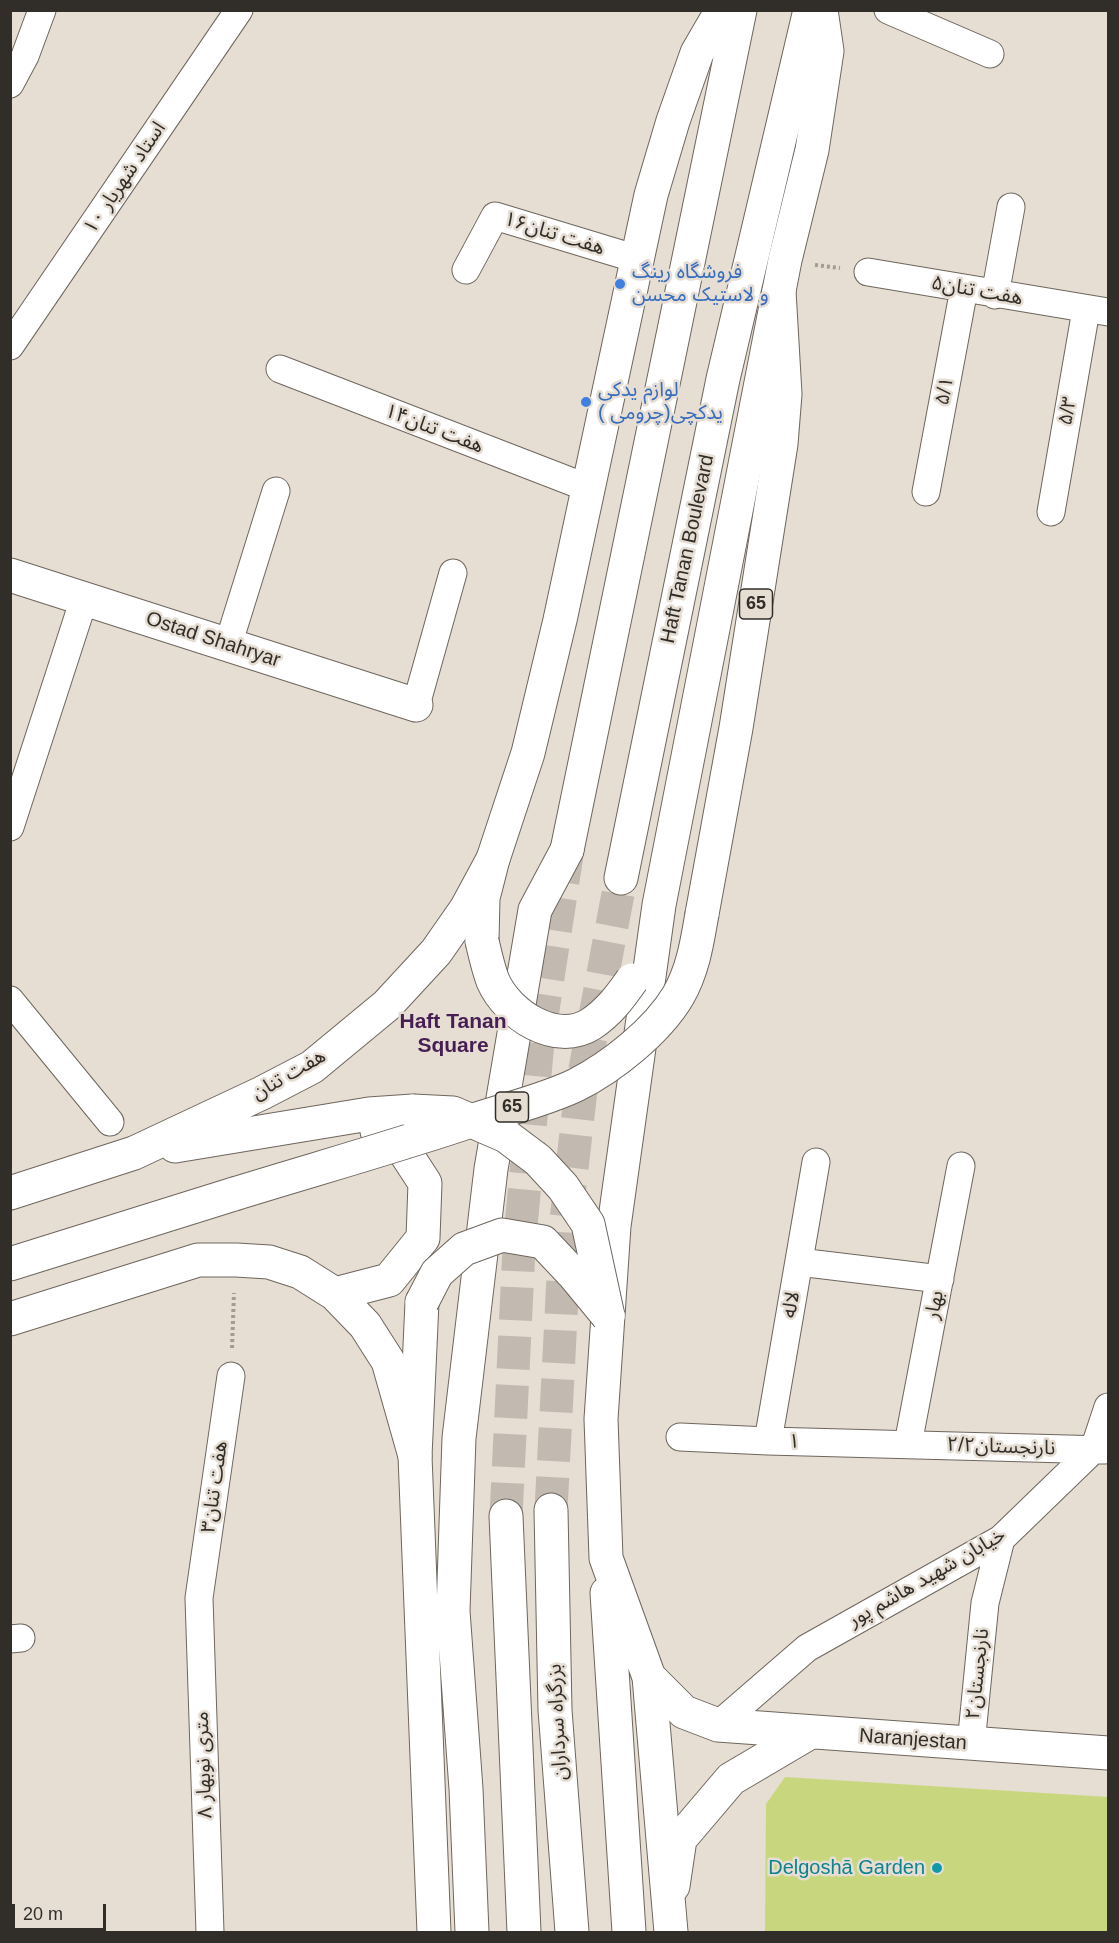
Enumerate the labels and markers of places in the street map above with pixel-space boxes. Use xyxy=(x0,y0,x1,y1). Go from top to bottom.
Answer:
place label: فروشگاه رینگ و لاستیک محسن xyxy=(632,260,769,307)
marker: فروشگاه رینگ و لاستیک محسن xyxy=(613,277,627,291)
place label: لوازم یدکی یدکچی(چرومی ) xyxy=(598,378,723,425)
marker: لوازم یدکی یدکچی(چرومی ) xyxy=(579,395,593,409)
place label: Delgoshā Garden xyxy=(768,1856,925,1880)
marker: Delgoshā Garden xyxy=(930,1861,944,1875)

